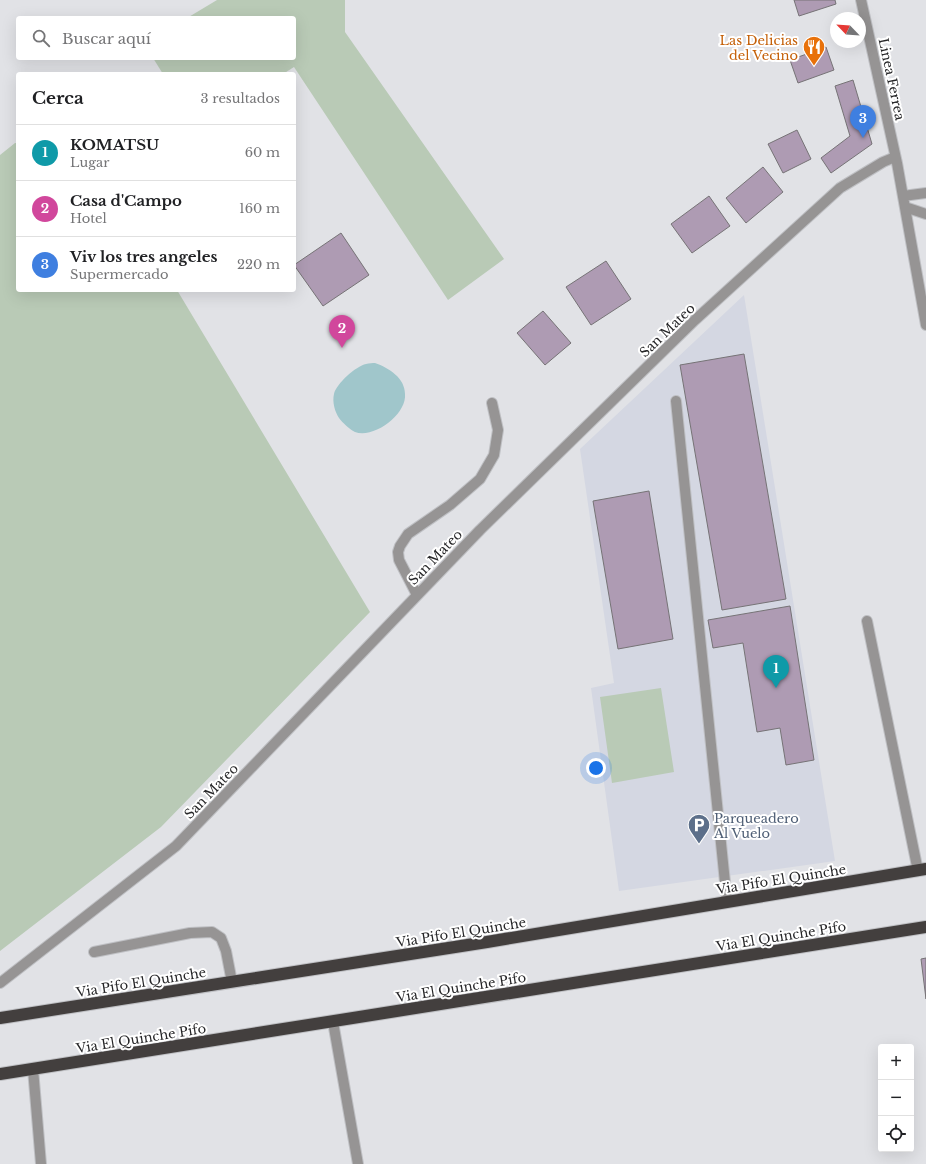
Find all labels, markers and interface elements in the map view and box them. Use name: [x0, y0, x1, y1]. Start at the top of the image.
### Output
north arrow: [830, 12, 866, 48]
search box: [16, 16, 296, 60]
icon: search: [30, 27, 52, 49]
text: Buscar aquí: [62, 29, 151, 48]
place label: Las Delicias del Vecino: [720, 32, 798, 64]
restaurant icon: Las Delicias del Vecino: [801, 34, 827, 67]
street label: Linea Ferrea: [875, 36, 909, 123]
text: Cerca: [32, 88, 84, 109]
text: 3 resultados: [201, 90, 280, 107]
pin: 3: [850, 105, 876, 138]
text: KOMATSU: [70, 135, 159, 154]
text: 1: [42, 144, 48, 161]
text: 60 m: [245, 144, 280, 161]
text: Lugar: [70, 154, 109, 171]
text: Casa d'Campo: [70, 191, 182, 210]
text: 2: [41, 200, 49, 217]
text: 160 m: [239, 200, 280, 217]
text: Hotel: [70, 210, 107, 227]
text: Viv los tres angeles: [70, 247, 218, 266]
text: 3: [41, 256, 49, 273]
text: 220 m: [237, 256, 280, 273]
text: Supermercado: [70, 266, 168, 283]
street label: San Mateo: [636, 300, 699, 361]
pin: 2: [329, 315, 355, 348]
street label: San Mateo: [405, 526, 466, 589]
pin: 1: [763, 655, 789, 688]
your location: [586, 758, 606, 778]
street label: San Mateo: [181, 760, 242, 823]
place label: Parqueadero Al Vuelo: [713, 810, 799, 842]
parking icon: Parqueadero Al Vuelo: [686, 812, 712, 845]
street label: Via Pifo El Quinche: [714, 861, 847, 898]
street label: Via Pifo El Quinche: [394, 914, 527, 951]
street label: Via El Quinche Pifo: [714, 918, 847, 955]
street label: Via Pifo El Quinche: [74, 964, 207, 1001]
street label: Via El Quinche Pifo: [394, 969, 527, 1006]
street label: Via El Quinche Pifo: [74, 1020, 207, 1057]
map controls: [878, 1044, 914, 1152]
button: +: [878, 1044, 914, 1080]
button: −: [878, 1080, 914, 1116]
button: locate: [878, 1116, 914, 1152]

